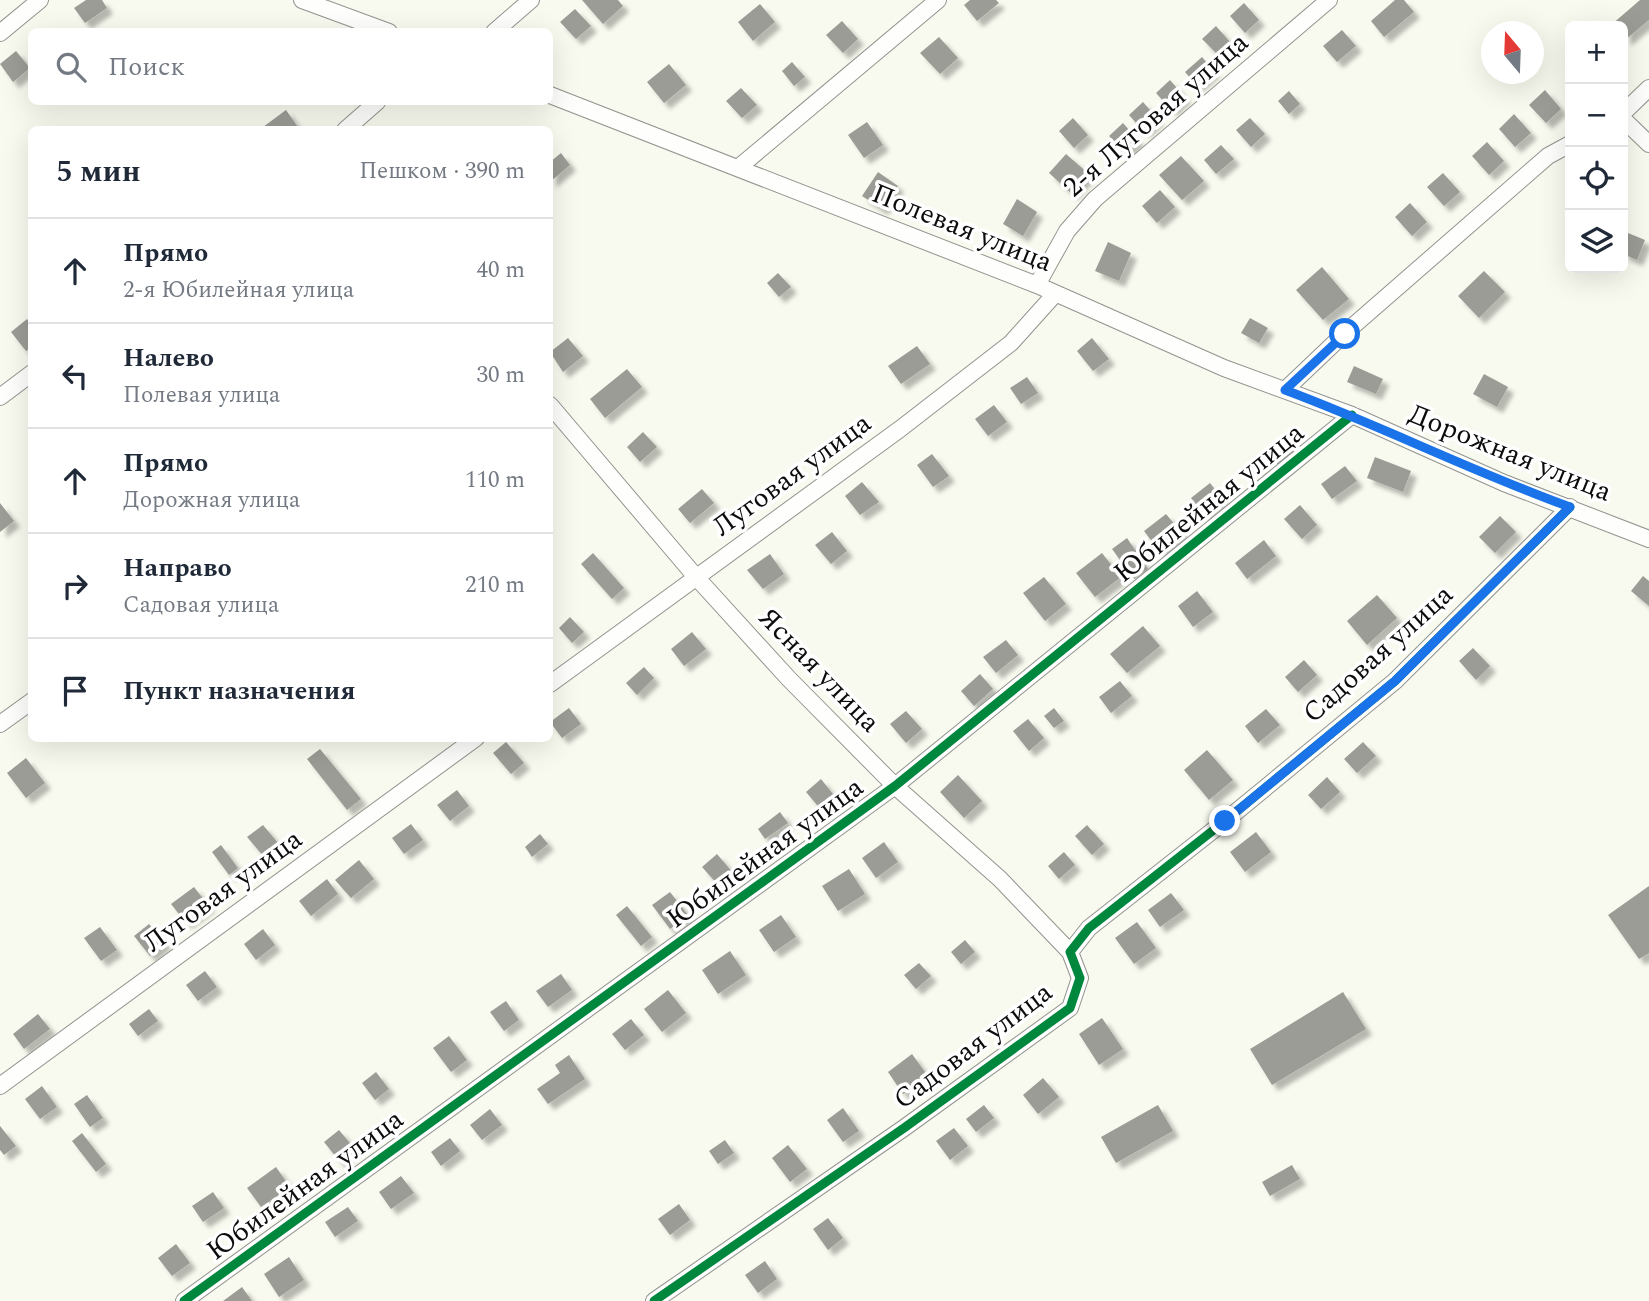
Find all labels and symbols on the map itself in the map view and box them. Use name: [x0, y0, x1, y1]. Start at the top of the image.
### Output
north arrow: [1481, 21, 1544, 84]
street label: 2-я Луговая улица: [1054, 22, 1259, 208]
street label: Полевая улица: [865, 172, 1059, 284]
route start: [1329, 318, 1360, 349]
street label: Дорожная улица: [1402, 393, 1618, 513]
street label: Луговая улица: [704, 402, 881, 547]
street label: Юбилейная улица: [1104, 412, 1314, 594]
street label: Садовая улица: [1293, 574, 1463, 734]
street label: Ясная улица: [748, 597, 890, 743]
street label: Юбилейная улица: [657, 766, 873, 939]
route end: [1209, 805, 1240, 836]
street label: Луговая улица: [135, 818, 312, 963]
street label: Садовая улица: [884, 971, 1062, 1120]
street label: Юбилейная улица: [197, 1098, 413, 1271]

